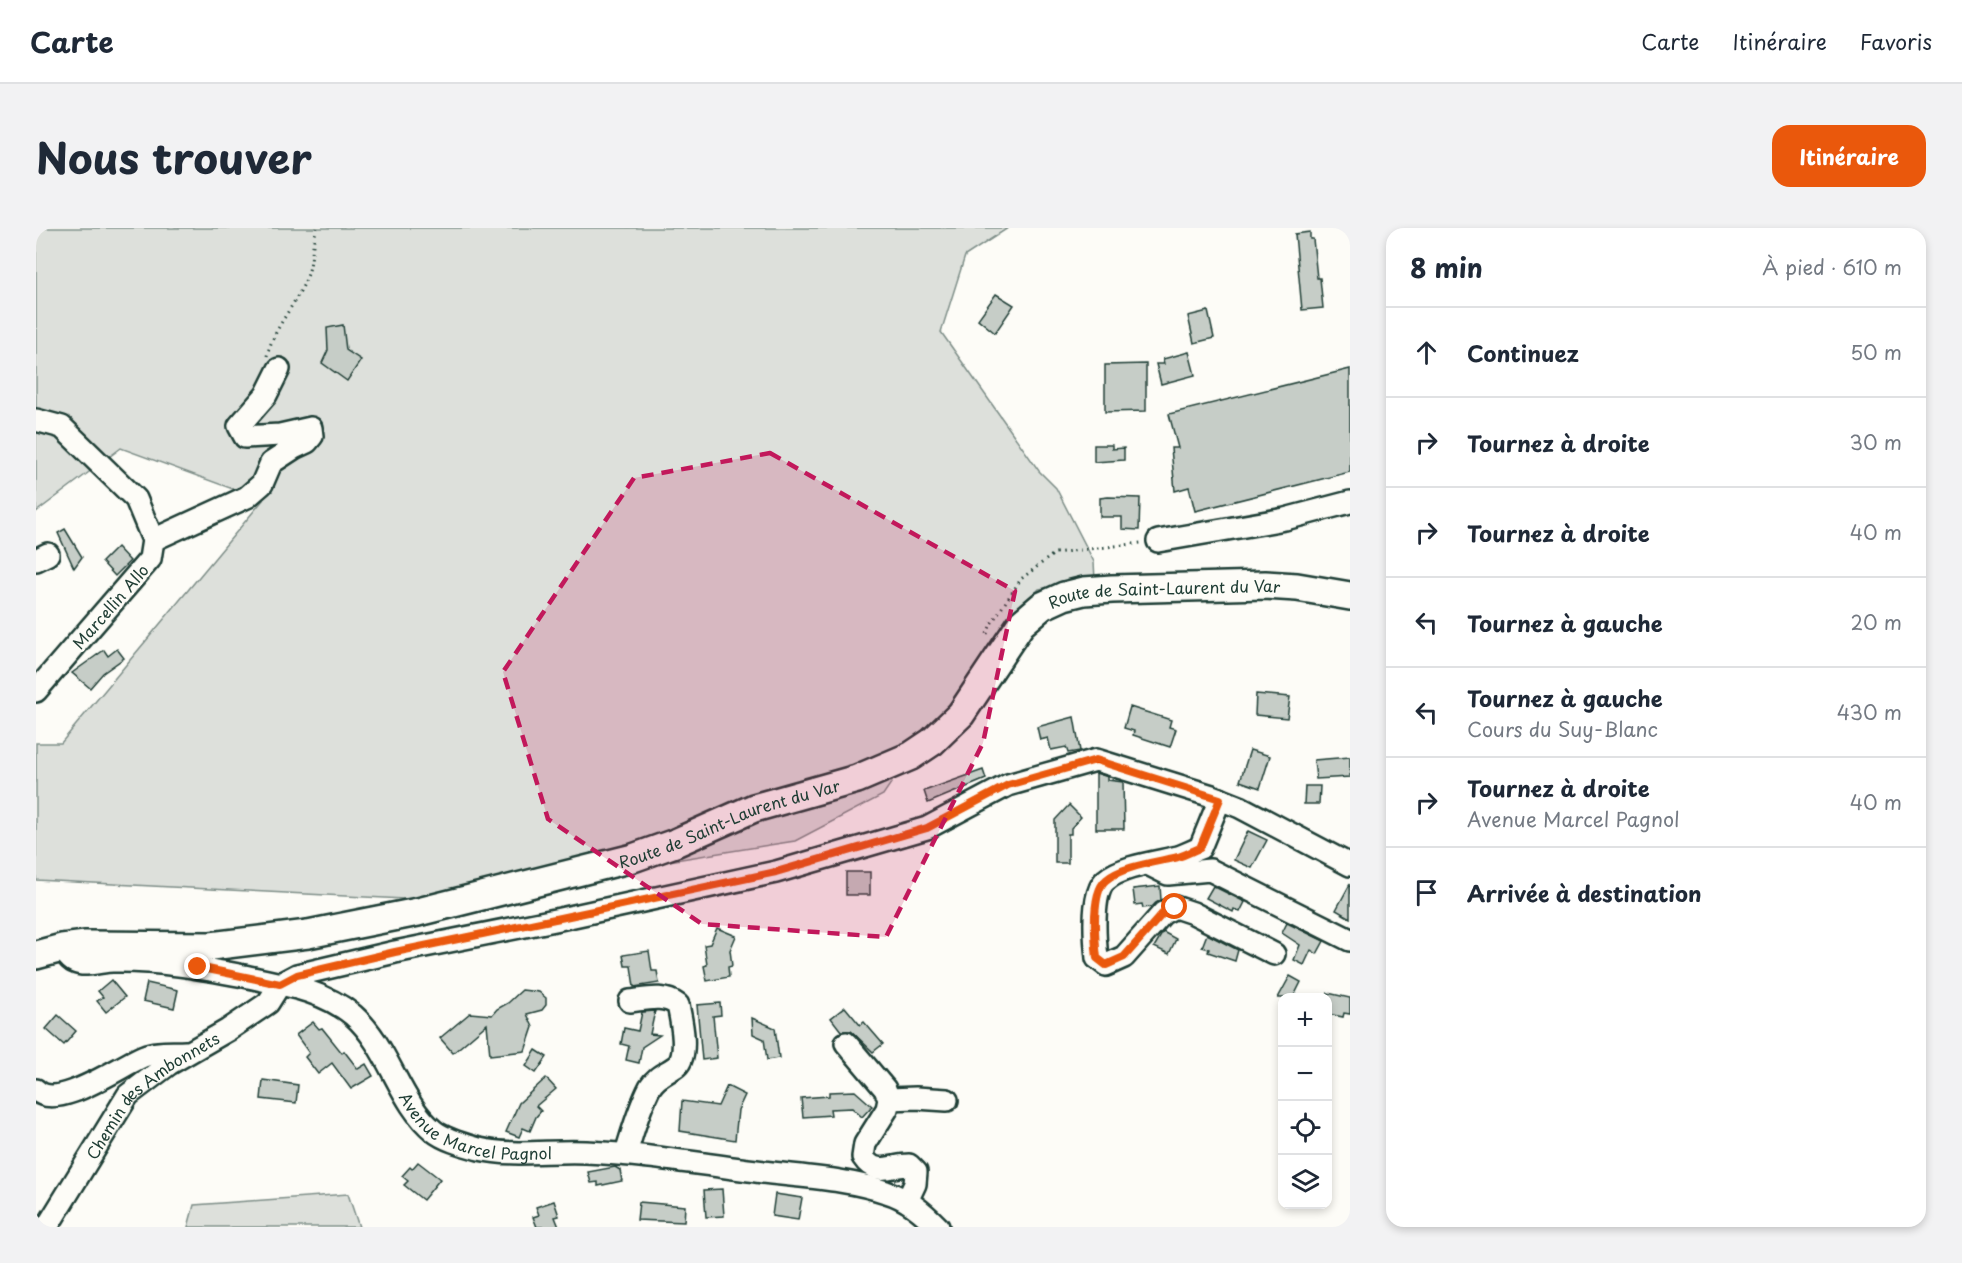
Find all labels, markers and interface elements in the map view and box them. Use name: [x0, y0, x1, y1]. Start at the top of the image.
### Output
text: Carte: [30, 20, 114, 63]
text: Carte: [1641, 25, 1700, 57]
text: Itinéraire: [1733, 25, 1827, 57]
text: Favoris: [1860, 25, 1932, 57]
text: Nous trouver: [36, 125, 312, 188]
button: Itinéraire: [1772, 125, 1926, 187]
text: 8 min: [1410, 248, 1483, 287]
text: À pied · 610 m: [1762, 252, 1902, 282]
icon: ahead: [1410, 336, 1443, 369]
text: Continuez: [1467, 336, 1579, 369]
text: 50 m: [1850, 337, 1902, 367]
icon: right: [1410, 426, 1443, 459]
text: Tournez à droite: [1467, 426, 1650, 459]
text: 30 m: [1849, 427, 1902, 457]
icon: right: [1410, 516, 1443, 549]
text: Tournez à droite: [1467, 516, 1650, 549]
text: 40 m: [1850, 517, 1902, 547]
street label: Marcellin Allo: [66, 558, 154, 654]
street label: Route de Saint-Laurent du Var: [1044, 573, 1282, 614]
icon: left: [1410, 606, 1443, 639]
text: Tournez à gauche: [1467, 606, 1663, 639]
text: 20 m: [1850, 607, 1902, 637]
text: Tournez à gauche: [1467, 681, 1663, 714]
icon: left: [1410, 696, 1443, 729]
text: 430 m: [1837, 697, 1902, 727]
text: Cours du Suy-Blanc: [1467, 714, 1658, 744]
text: Tournez à droite: [1467, 771, 1650, 804]
street label: Route de Saint-Laurent du Var: [616, 772, 843, 873]
icon: right: [1410, 786, 1443, 819]
text: 40 m: [1850, 787, 1902, 817]
text: Avenue Marcel Pagnol: [1467, 804, 1680, 834]
icon: arrive: [1410, 876, 1443, 909]
text: Arrivée à destination: [1467, 876, 1701, 909]
route start: [1161, 893, 1187, 919]
route end: [184, 953, 210, 979]
map controls: [1278, 993, 1332, 1209]
button: +: [1278, 993, 1332, 1047]
street label: Chemin des Ambonnets: [79, 1026, 224, 1164]
button: −: [1278, 1047, 1332, 1101]
street label: Avenue Marcel Pagnol: [394, 1087, 552, 1165]
button: locate: [1278, 1101, 1332, 1155]
button: layers: [1278, 1155, 1332, 1209]

